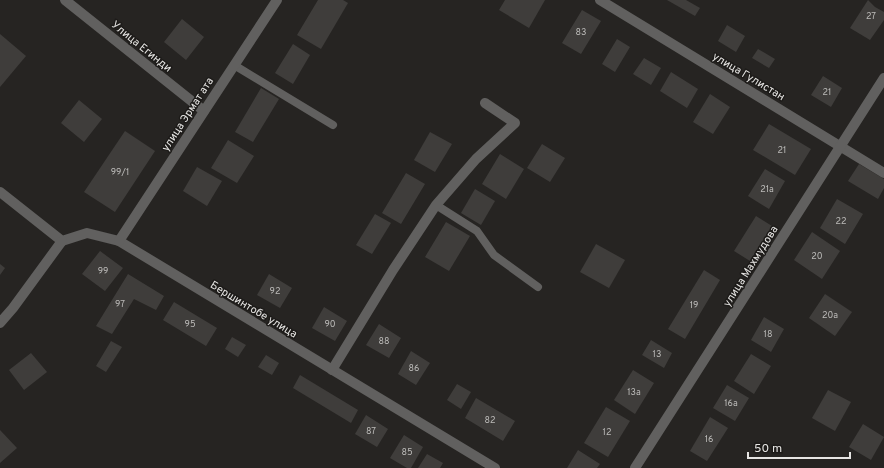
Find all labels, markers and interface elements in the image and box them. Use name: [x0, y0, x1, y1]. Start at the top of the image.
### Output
house number: 27: [866, 11, 876, 22]
street label: Улица Егинди: [108, 18, 175, 76]
house number: 83: [576, 27, 586, 38]
street label: улица Гулистан: [710, 50, 787, 104]
street label: улица Эрмат ата: [159, 75, 217, 154]
house number: 21: [823, 87, 831, 98]
house number: 21: [778, 145, 786, 156]
house number: 99/1: [111, 167, 129, 178]
house number: 21а: [760, 184, 774, 195]
house number: 22: [835, 216, 847, 227]
street label: улица Махмудова: [720, 223, 782, 310]
house number: 20: [811, 251, 823, 262]
house number: 99: [98, 266, 108, 277]
street label: Бершинтобе улица: [207, 278, 300, 342]
house number: 92: [270, 286, 280, 297]
house number: 97: [115, 299, 125, 310]
house number: 19: [690, 300, 698, 311]
house number: 20а: [822, 310, 838, 321]
house number: 95: [185, 319, 195, 330]
house number: 90: [324, 319, 336, 330]
house number: 18: [764, 329, 772, 340]
house number: 88: [379, 336, 390, 347]
house number: 13: [653, 349, 661, 360]
house number: 86: [409, 363, 419, 374]
house number: 13а: [627, 387, 641, 398]
house number: 16а: [724, 398, 738, 409]
house number: 82: [485, 415, 495, 426]
house number: 87: [366, 426, 376, 437]
house number: 12: [603, 427, 611, 438]
house number: 16: [705, 434, 713, 445]
scale bar: [748, 434, 850, 460]
text: 50 m: [754, 441, 782, 457]
house number: 85: [401, 447, 413, 458]

